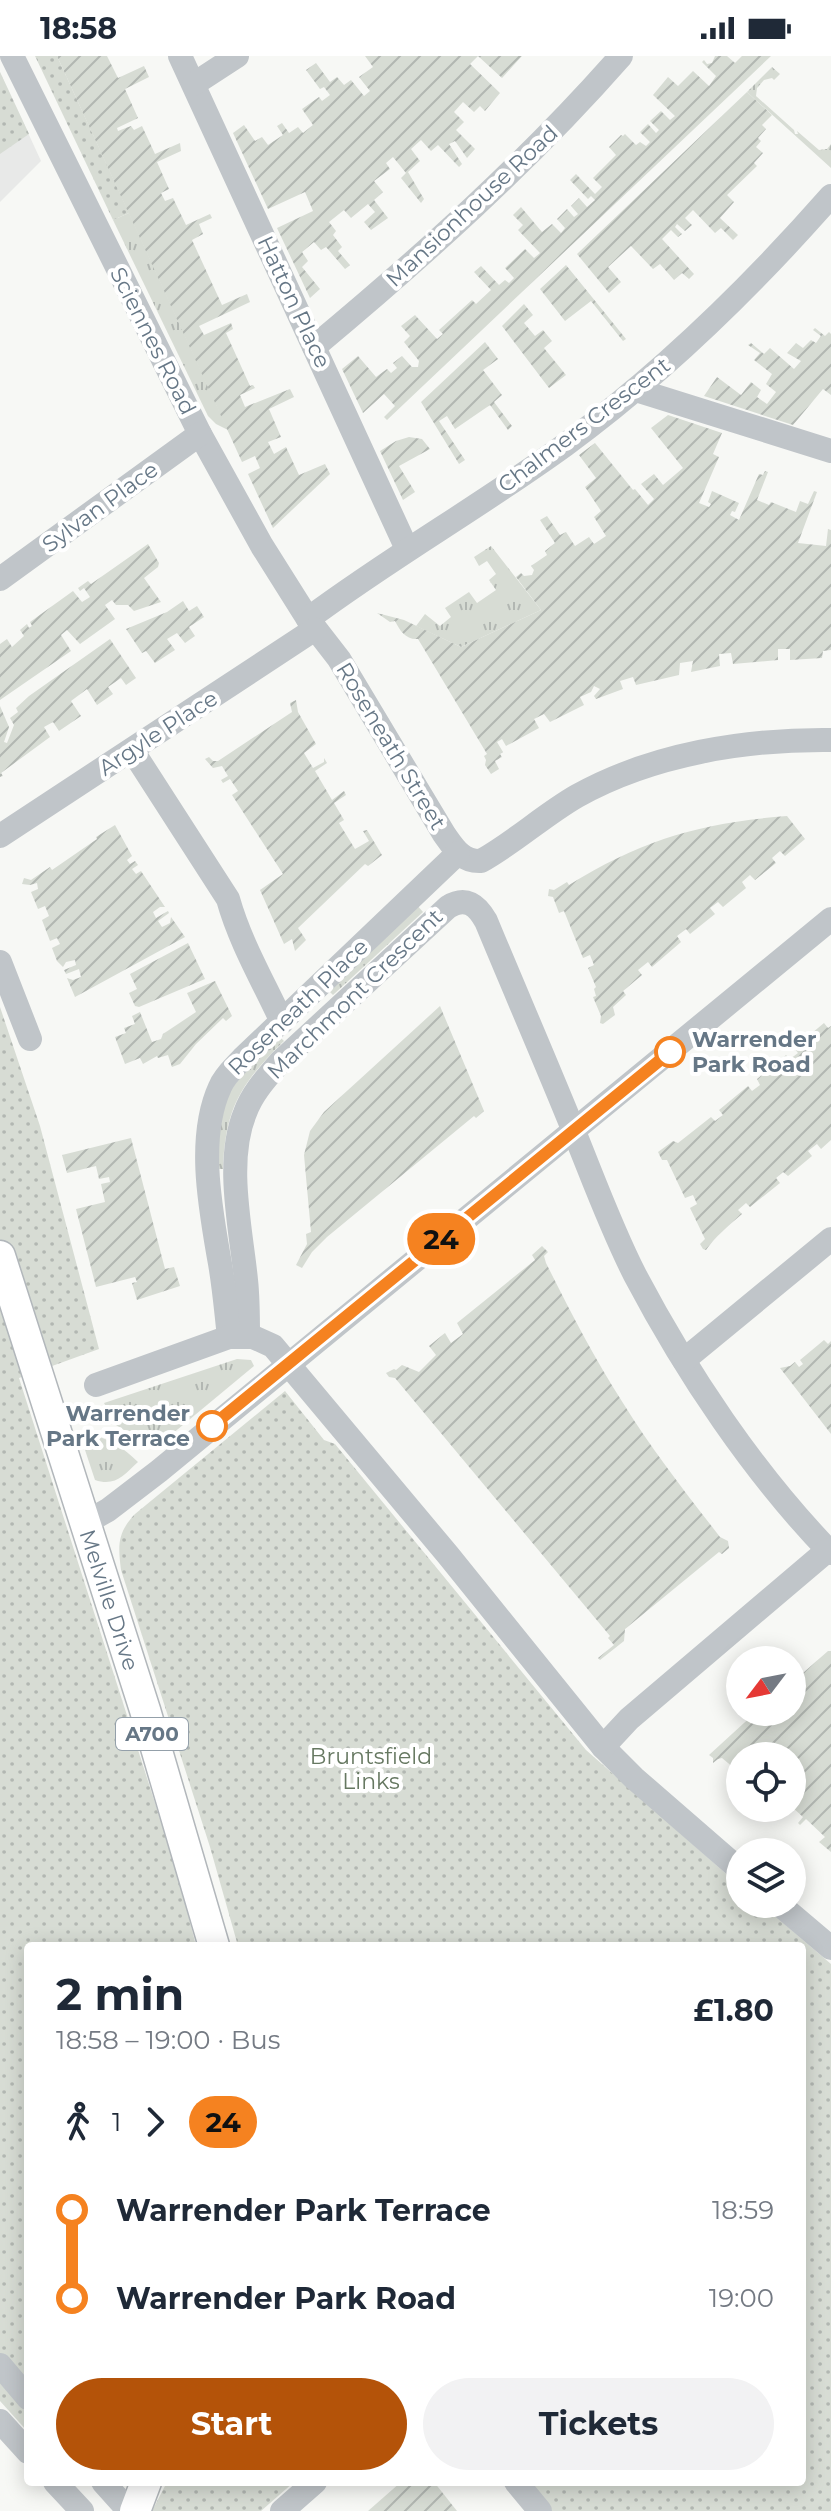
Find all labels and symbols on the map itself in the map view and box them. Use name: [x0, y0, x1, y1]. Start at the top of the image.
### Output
street label: Mansionhouse Road: [381, 119, 563, 293]
street label: Hatton Place: [252, 232, 336, 372]
street label: Sciennes Road: [104, 263, 202, 419]
street label: Chalmers Crescent: [493, 351, 676, 499]
street label: Sylvan Place: [37, 456, 163, 558]
street label: Roseneath Street: [330, 657, 452, 835]
street label: Argyle Place: [93, 685, 223, 781]
street label: Marchmont Crescent: [262, 903, 449, 1085]
street label: Roseneath Place: [222, 933, 374, 1081]
place label: Warrender Park Road: [692, 1026, 816, 1078]
marker: Warrender Park Road: [655, 1037, 685, 1067]
line badge: 24: [405, 1213, 477, 1265]
place label: Warrender Park Terrace: [46, 1400, 190, 1452]
marker: Warrender Park Terrace: [197, 1411, 227, 1441]
street label: Melville Drive: [74, 1526, 144, 1674]
north arrow: [726, 1646, 806, 1726]
road number: A700: [116, 1718, 188, 1750]
park label: Bruntsfield Links: [310, 1743, 432, 1795]

